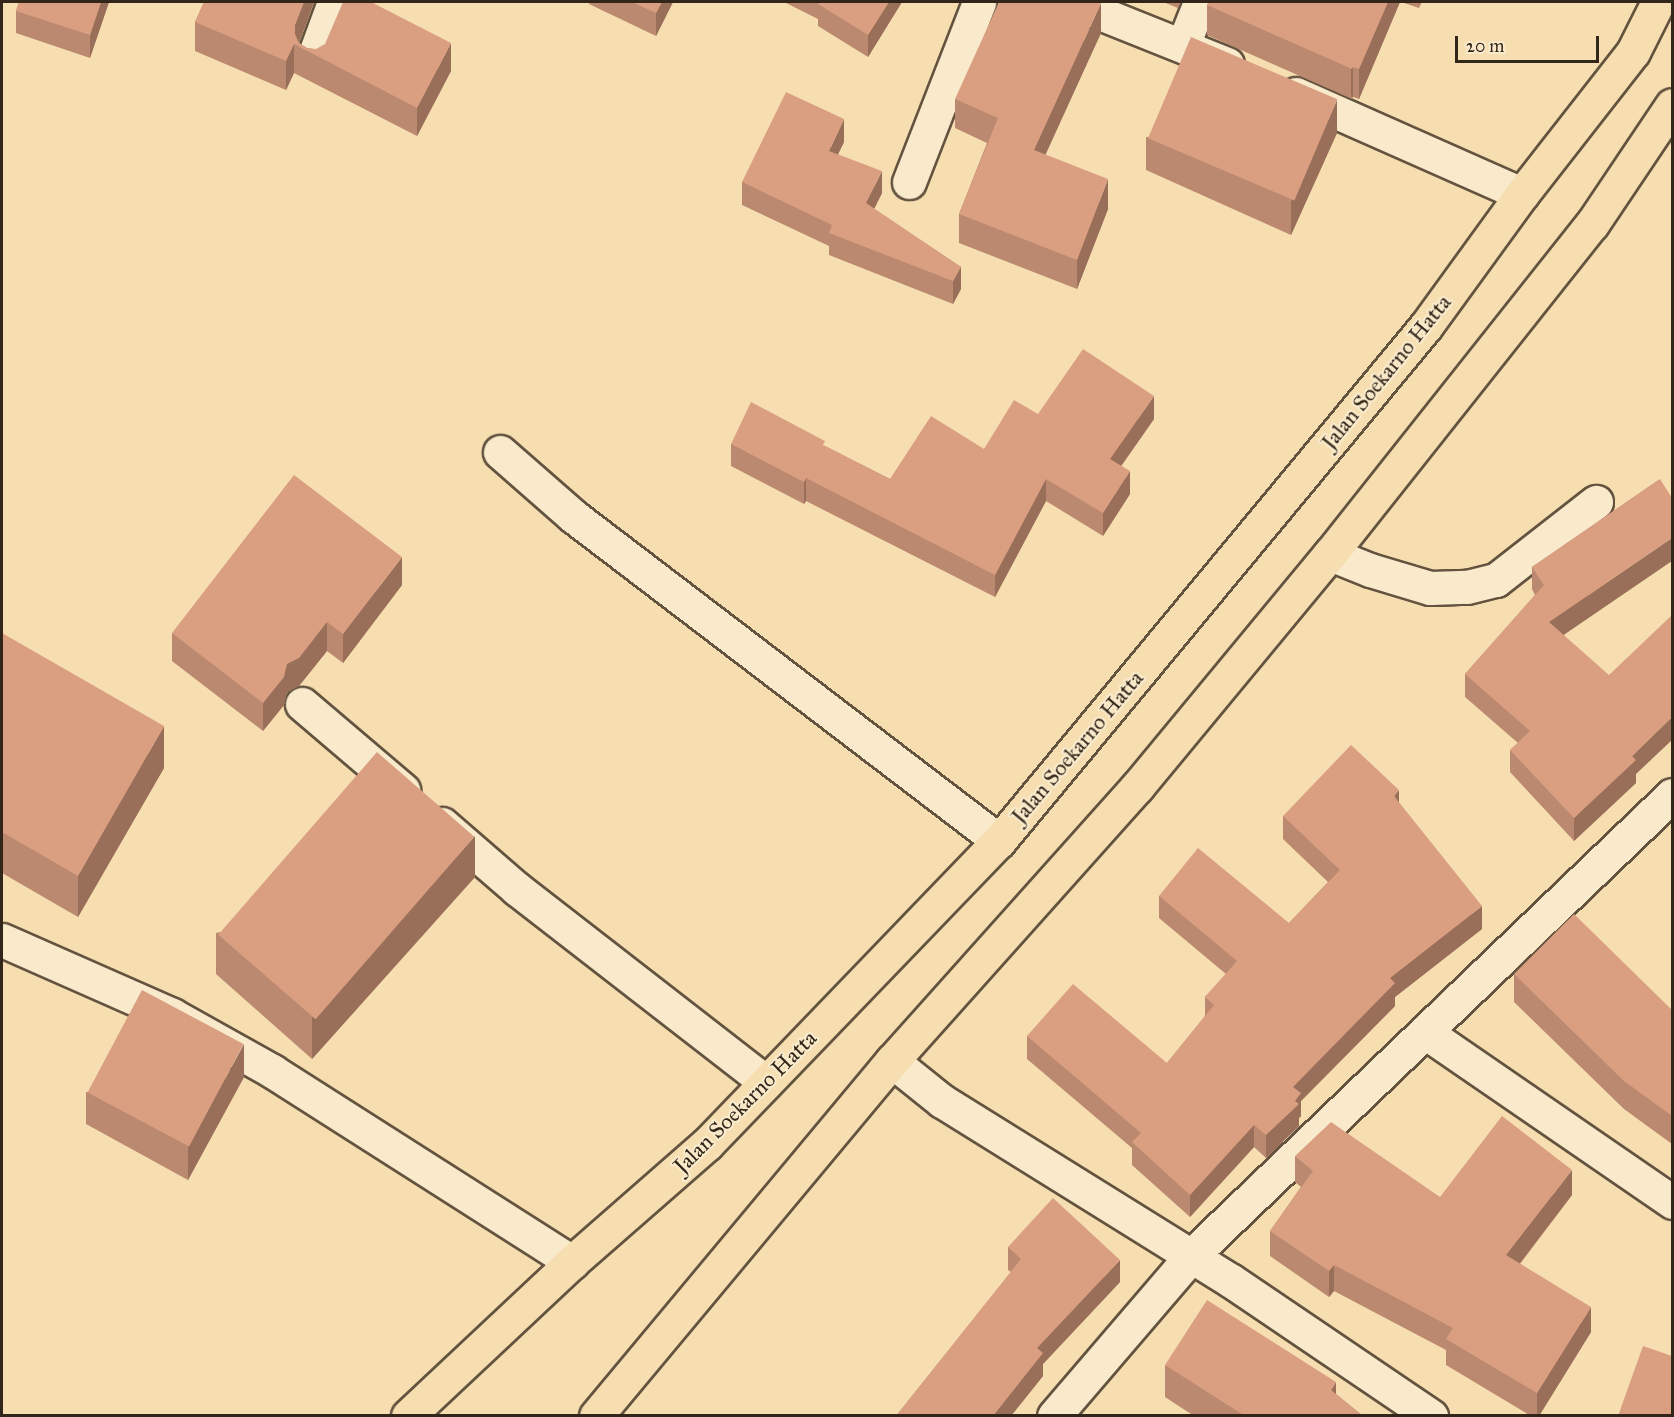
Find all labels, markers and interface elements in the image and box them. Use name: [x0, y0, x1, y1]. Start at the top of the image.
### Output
scale bar: [1458, 24, 1602, 62]
text: 20 m: [1466, 35, 1504, 57]
street label: Jalan Soekarno Hatta: [1316, 289, 1456, 455]
street label: Jalan Soekarno Hatta: [1005, 665, 1149, 829]
street label: Jalan Soekarno Hatta: [668, 1025, 822, 1179]

